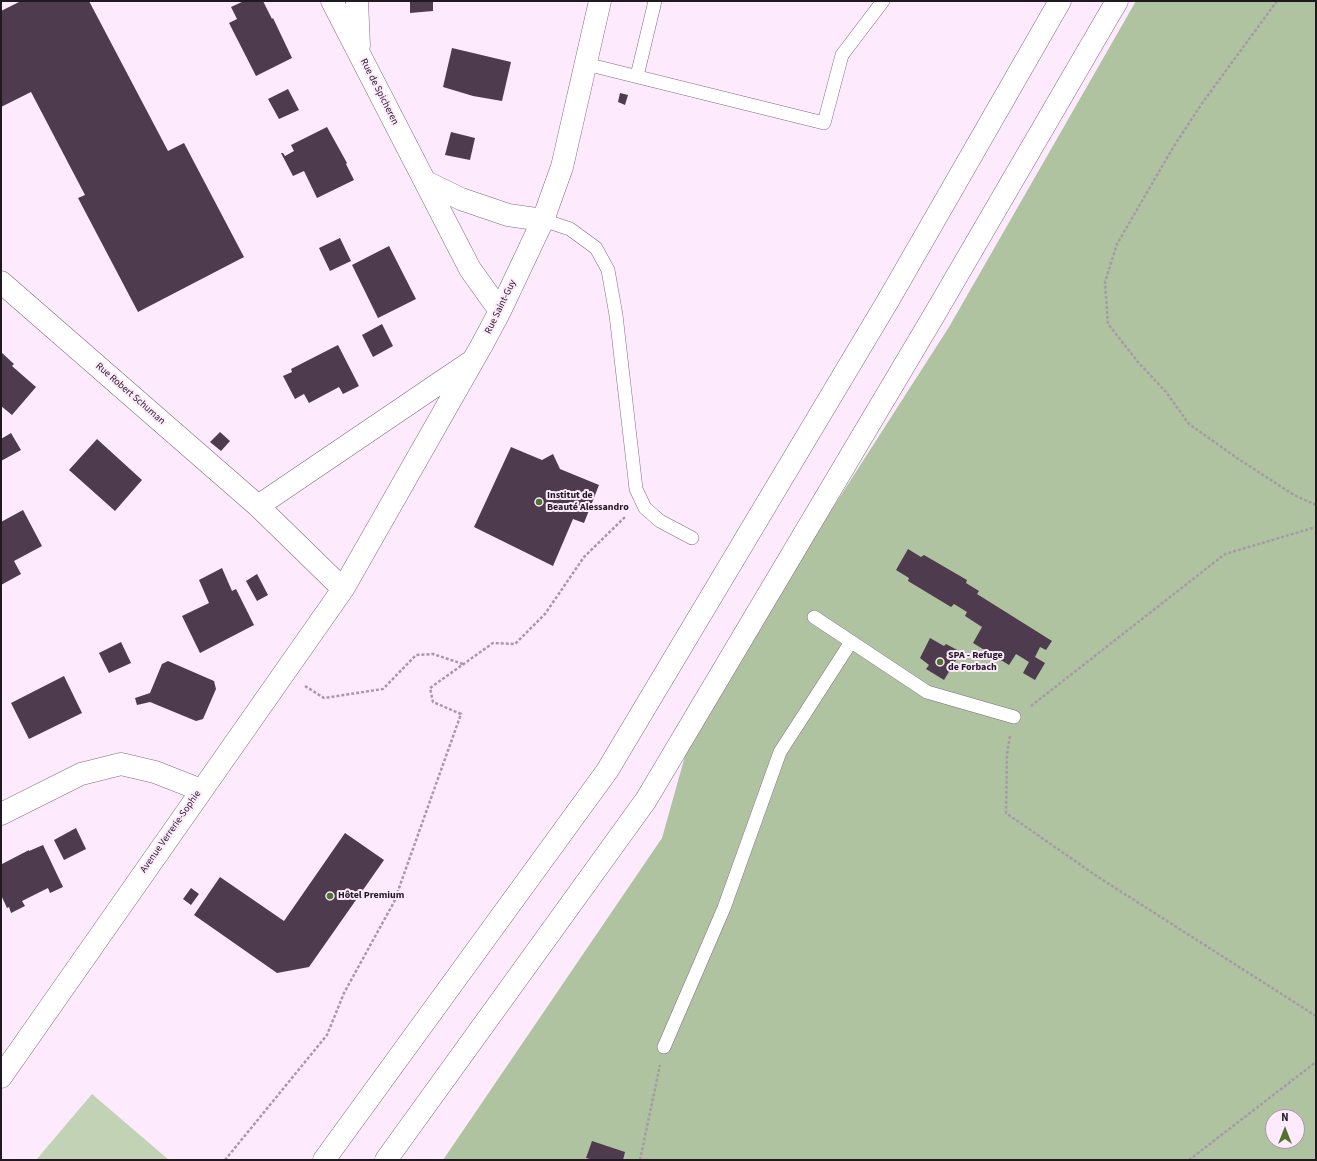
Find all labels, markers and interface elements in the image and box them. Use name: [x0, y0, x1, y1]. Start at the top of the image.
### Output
street label: Rue de Spicheren: [357, 57, 401, 127]
street label: Rue Saint-Guy: [483, 278, 519, 336]
street label: Rue Robert Schuman: [93, 361, 167, 427]
place label: Institut de Beauté Alessandro: [547, 490, 629, 514]
marker: Institut de Beauté Alessandro: [534, 497, 544, 507]
place label: SPA - Refuge de Forbach: [948, 650, 1003, 674]
marker: SPA - Refuge de Forbach: [935, 657, 945, 667]
street label: Avenue Verrerie-Sophie: [138, 789, 204, 875]
place label: Hôtel Premium: [338, 890, 404, 902]
marker: Hôtel Premium: [325, 891, 335, 901]
north arrow: [1265, 1109, 1305, 1149]
text: N: [1281, 1110, 1289, 1125]

